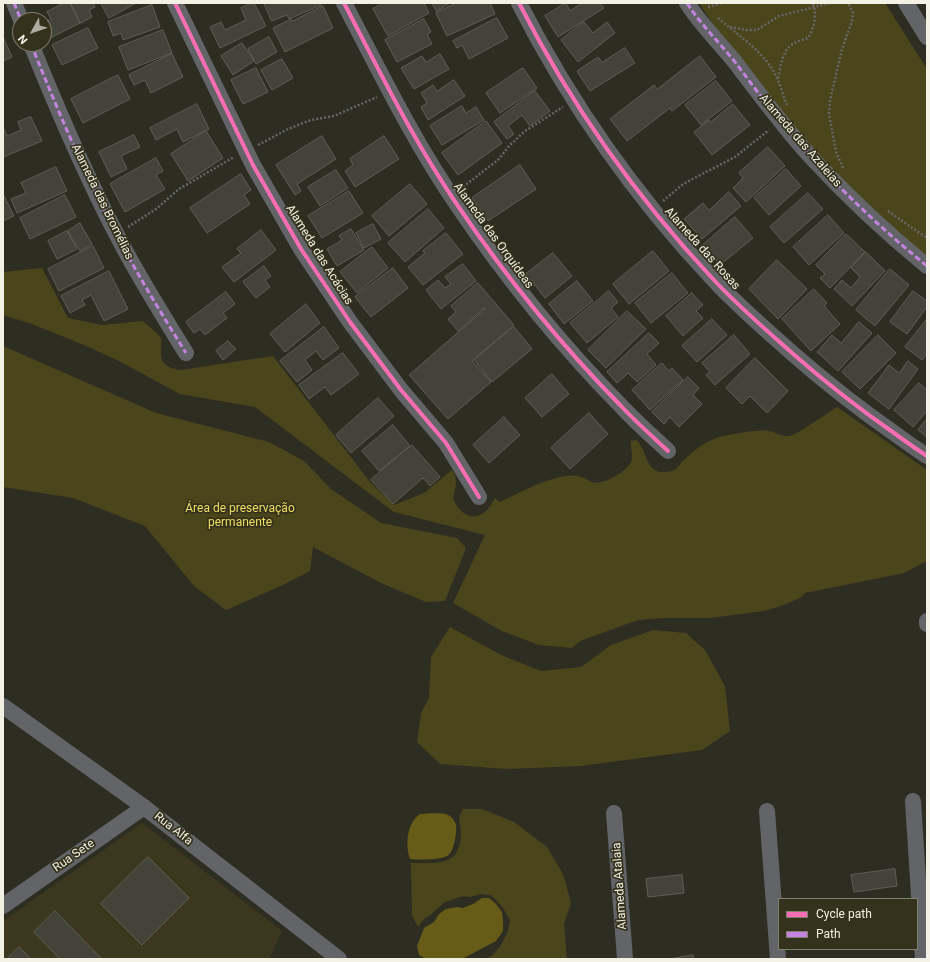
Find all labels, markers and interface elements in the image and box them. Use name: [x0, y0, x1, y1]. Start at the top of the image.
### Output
north arrow: [12, 12, 52, 52]
text: N: [16, 32, 31, 47]
street label: Alameda das Azaleias: [756, 92, 844, 190]
street label: Alameda das Bromélias: [68, 142, 136, 262]
street label: Alameda das Orquídeas: [450, 180, 536, 292]
street label: Alameda das Acácias: [282, 202, 356, 308]
street label: Alameda das Rosas: [661, 205, 743, 293]
park label: Área de preservação permanente: [185, 502, 295, 530]
street label: Rua Alfa: [151, 809, 195, 849]
street label: Rua Sete: [51, 837, 97, 875]
street label: Alameda Atalaia: [610, 842, 630, 930]
legend: [778, 898, 918, 950]
text: Cycle path: [816, 907, 872, 921]
text: Path: [816, 927, 841, 941]

